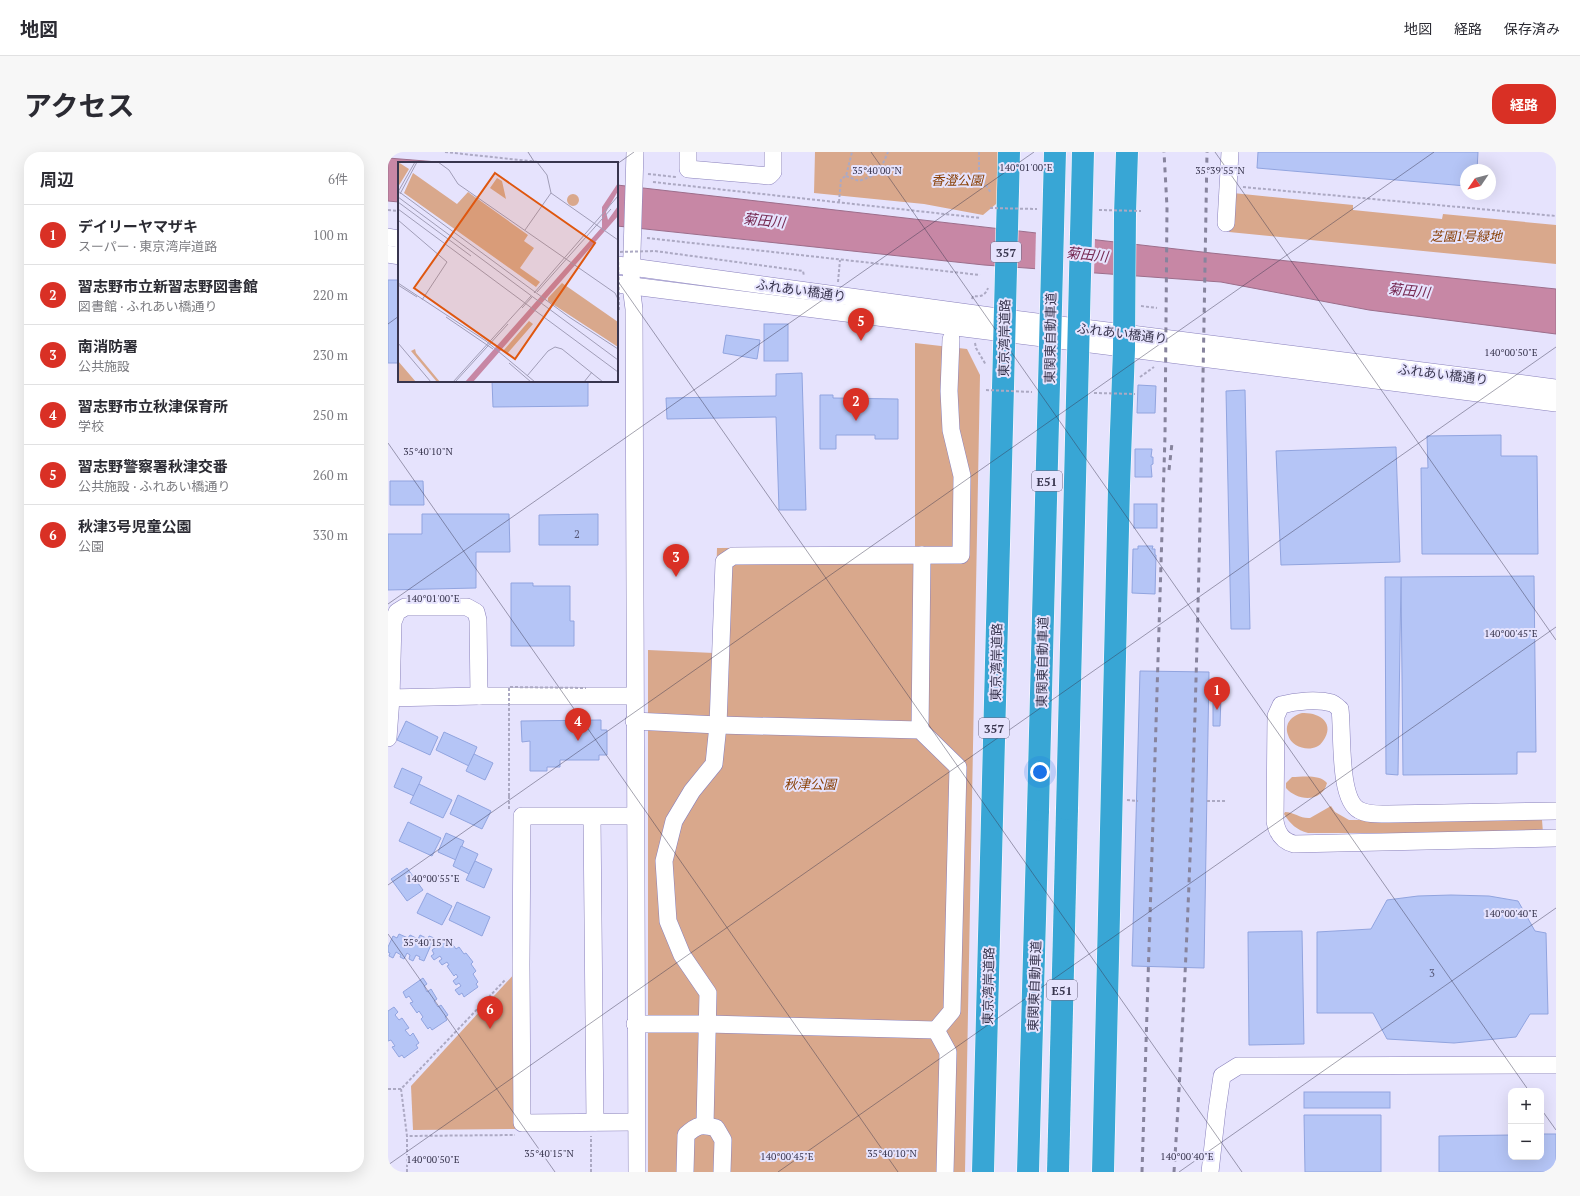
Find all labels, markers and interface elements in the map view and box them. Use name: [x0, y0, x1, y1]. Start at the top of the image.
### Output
text: 地図: [20, 16, 58, 41]
text: 地図: [1404, 19, 1432, 38]
text: 経路: [1454, 19, 1482, 38]
text: 保存済み: [1504, 19, 1560, 38]
button: 経路: [1492, 84, 1556, 124]
text: アクセス: [24, 87, 135, 124]
text: 140°01'00"E: [999, 161, 1053, 174]
inset map: [398, 162, 618, 382]
text: 35°40'00"N: [852, 164, 902, 177]
text: 35°39'55"N: [1195, 164, 1245, 177]
north arrow: [1460, 164, 1496, 200]
text: 周辺: [40, 168, 74, 191]
text: 6件: [328, 170, 348, 188]
park label: 香澄公園: [931, 171, 985, 189]
water label: 菊田川: [742, 208, 788, 232]
text: デイリーヤマザキ: [78, 216, 198, 236]
text: 1: [49, 226, 57, 244]
text: 100 m: [313, 226, 348, 244]
park label: 芝園1号緑地: [1430, 227, 1504, 245]
text: スーパー · 東京湾岸道路: [78, 237, 217, 255]
road number: 357: [991, 242, 1021, 262]
water label: 菊田川: [1065, 242, 1111, 266]
street label: ふれあい橋通り: [755, 275, 847, 305]
text: 習志野市立新習志野図書館: [78, 276, 258, 296]
water label: 菊田川: [1387, 278, 1433, 302]
text: 2: [49, 286, 57, 304]
text: 220 m: [313, 286, 348, 304]
street label: 東関東自動車道: [1040, 292, 1060, 384]
text: 図書館 · ふれあい橋通り: [78, 297, 217, 315]
street label: 東京湾岸道路: [994, 299, 1014, 377]
pin: 5: [848, 308, 874, 341]
street label: ふれあい橋通り: [1076, 319, 1168, 347]
text: 南消防署: [78, 336, 138, 356]
text: 3: [49, 346, 57, 364]
text: 230 m: [313, 346, 348, 364]
text: 140°00'50"E: [1484, 346, 1538, 359]
text: 公共施設: [78, 357, 130, 375]
street label: ふれあい橋通り: [1397, 360, 1489, 388]
pin: 2: [843, 388, 869, 421]
text: 習志野市立秋津保育所: [78, 396, 228, 416]
text: 4: [49, 406, 57, 424]
text: 250 m: [313, 406, 348, 424]
text: 学校: [78, 417, 104, 435]
text: 35°40'10"N: [403, 445, 453, 458]
text: 習志野警察署秋津交番: [78, 456, 228, 476]
text: 5: [49, 466, 57, 484]
text: 260 m: [313, 466, 348, 484]
road number: E51: [1032, 471, 1062, 491]
text: 公共施設 · ふれあい橋通り: [78, 477, 230, 495]
text: 秋津3号児童公園: [78, 516, 191, 536]
text: 6: [49, 526, 57, 544]
text: 330 m: [313, 526, 348, 544]
house number: 2: [574, 527, 580, 541]
text: 公園: [78, 537, 104, 555]
pin: 3: [663, 544, 689, 577]
text: 140°01'00"E: [406, 592, 460, 605]
street label: 東関東自動車道: [1032, 616, 1052, 708]
street label: 東京湾岸道路: [986, 623, 1006, 701]
text: 140°00'45"E: [1484, 627, 1538, 640]
pin: 1: [1204, 677, 1230, 710]
pin: 4: [565, 708, 591, 741]
road number: 357: [979, 718, 1009, 738]
your location: [1030, 762, 1050, 782]
park label: 秋津公園: [784, 775, 838, 793]
text: 140°00'55"E: [406, 872, 460, 885]
text: 140°00'40"E: [1484, 907, 1538, 920]
text: 35°40'15"N: [403, 936, 453, 949]
street label: 東関東自動車道: [1023, 940, 1045, 1032]
street label: 東京湾岸道路: [978, 947, 998, 1025]
house number: 3: [1429, 966, 1435, 980]
road number: E51: [1047, 980, 1077, 1000]
pin: 6: [477, 996, 503, 1029]
map controls: [1508, 1088, 1544, 1160]
button: +: [1508, 1088, 1544, 1124]
button: −: [1508, 1124, 1544, 1160]
text: 35°40'15"N: [524, 1147, 574, 1160]
text: 35°40'10"N: [867, 1147, 917, 1160]
text: 140°00'45"E: [760, 1150, 814, 1163]
text: 140°00'40"E: [1160, 1150, 1214, 1163]
text: 140°00'50"E: [406, 1153, 460, 1166]

